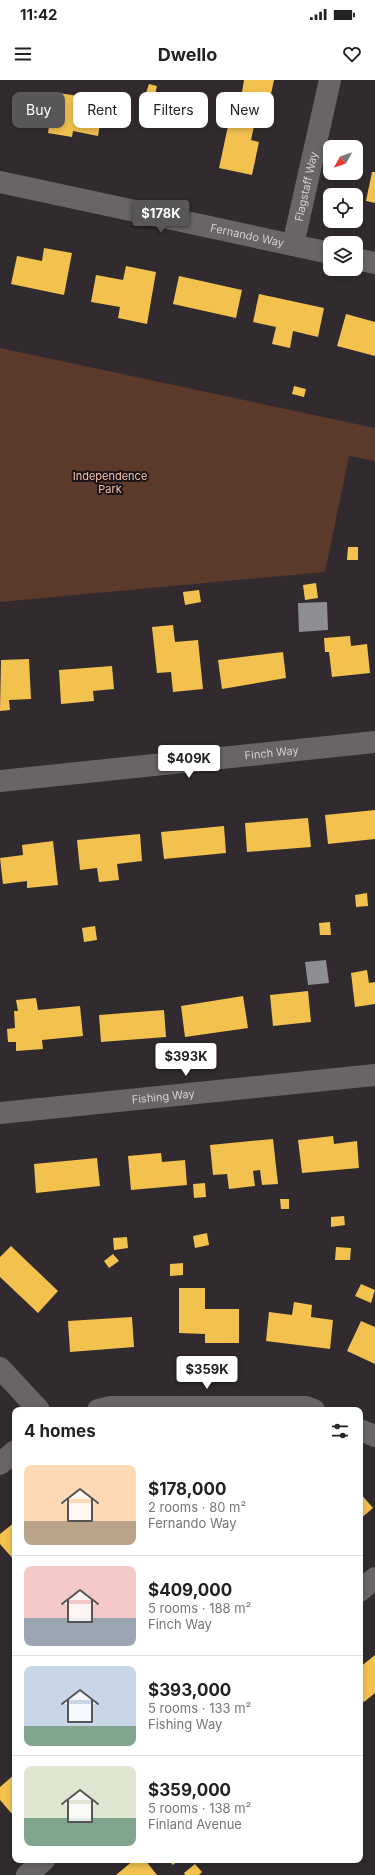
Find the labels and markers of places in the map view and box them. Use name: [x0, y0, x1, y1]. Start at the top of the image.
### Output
pin: $178K: [133, 200, 189, 234]
pin: $409K: [161, 745, 217, 779]
pin: $393K: [158, 1043, 214, 1077]
pin: $359K: [179, 1356, 235, 1390]

